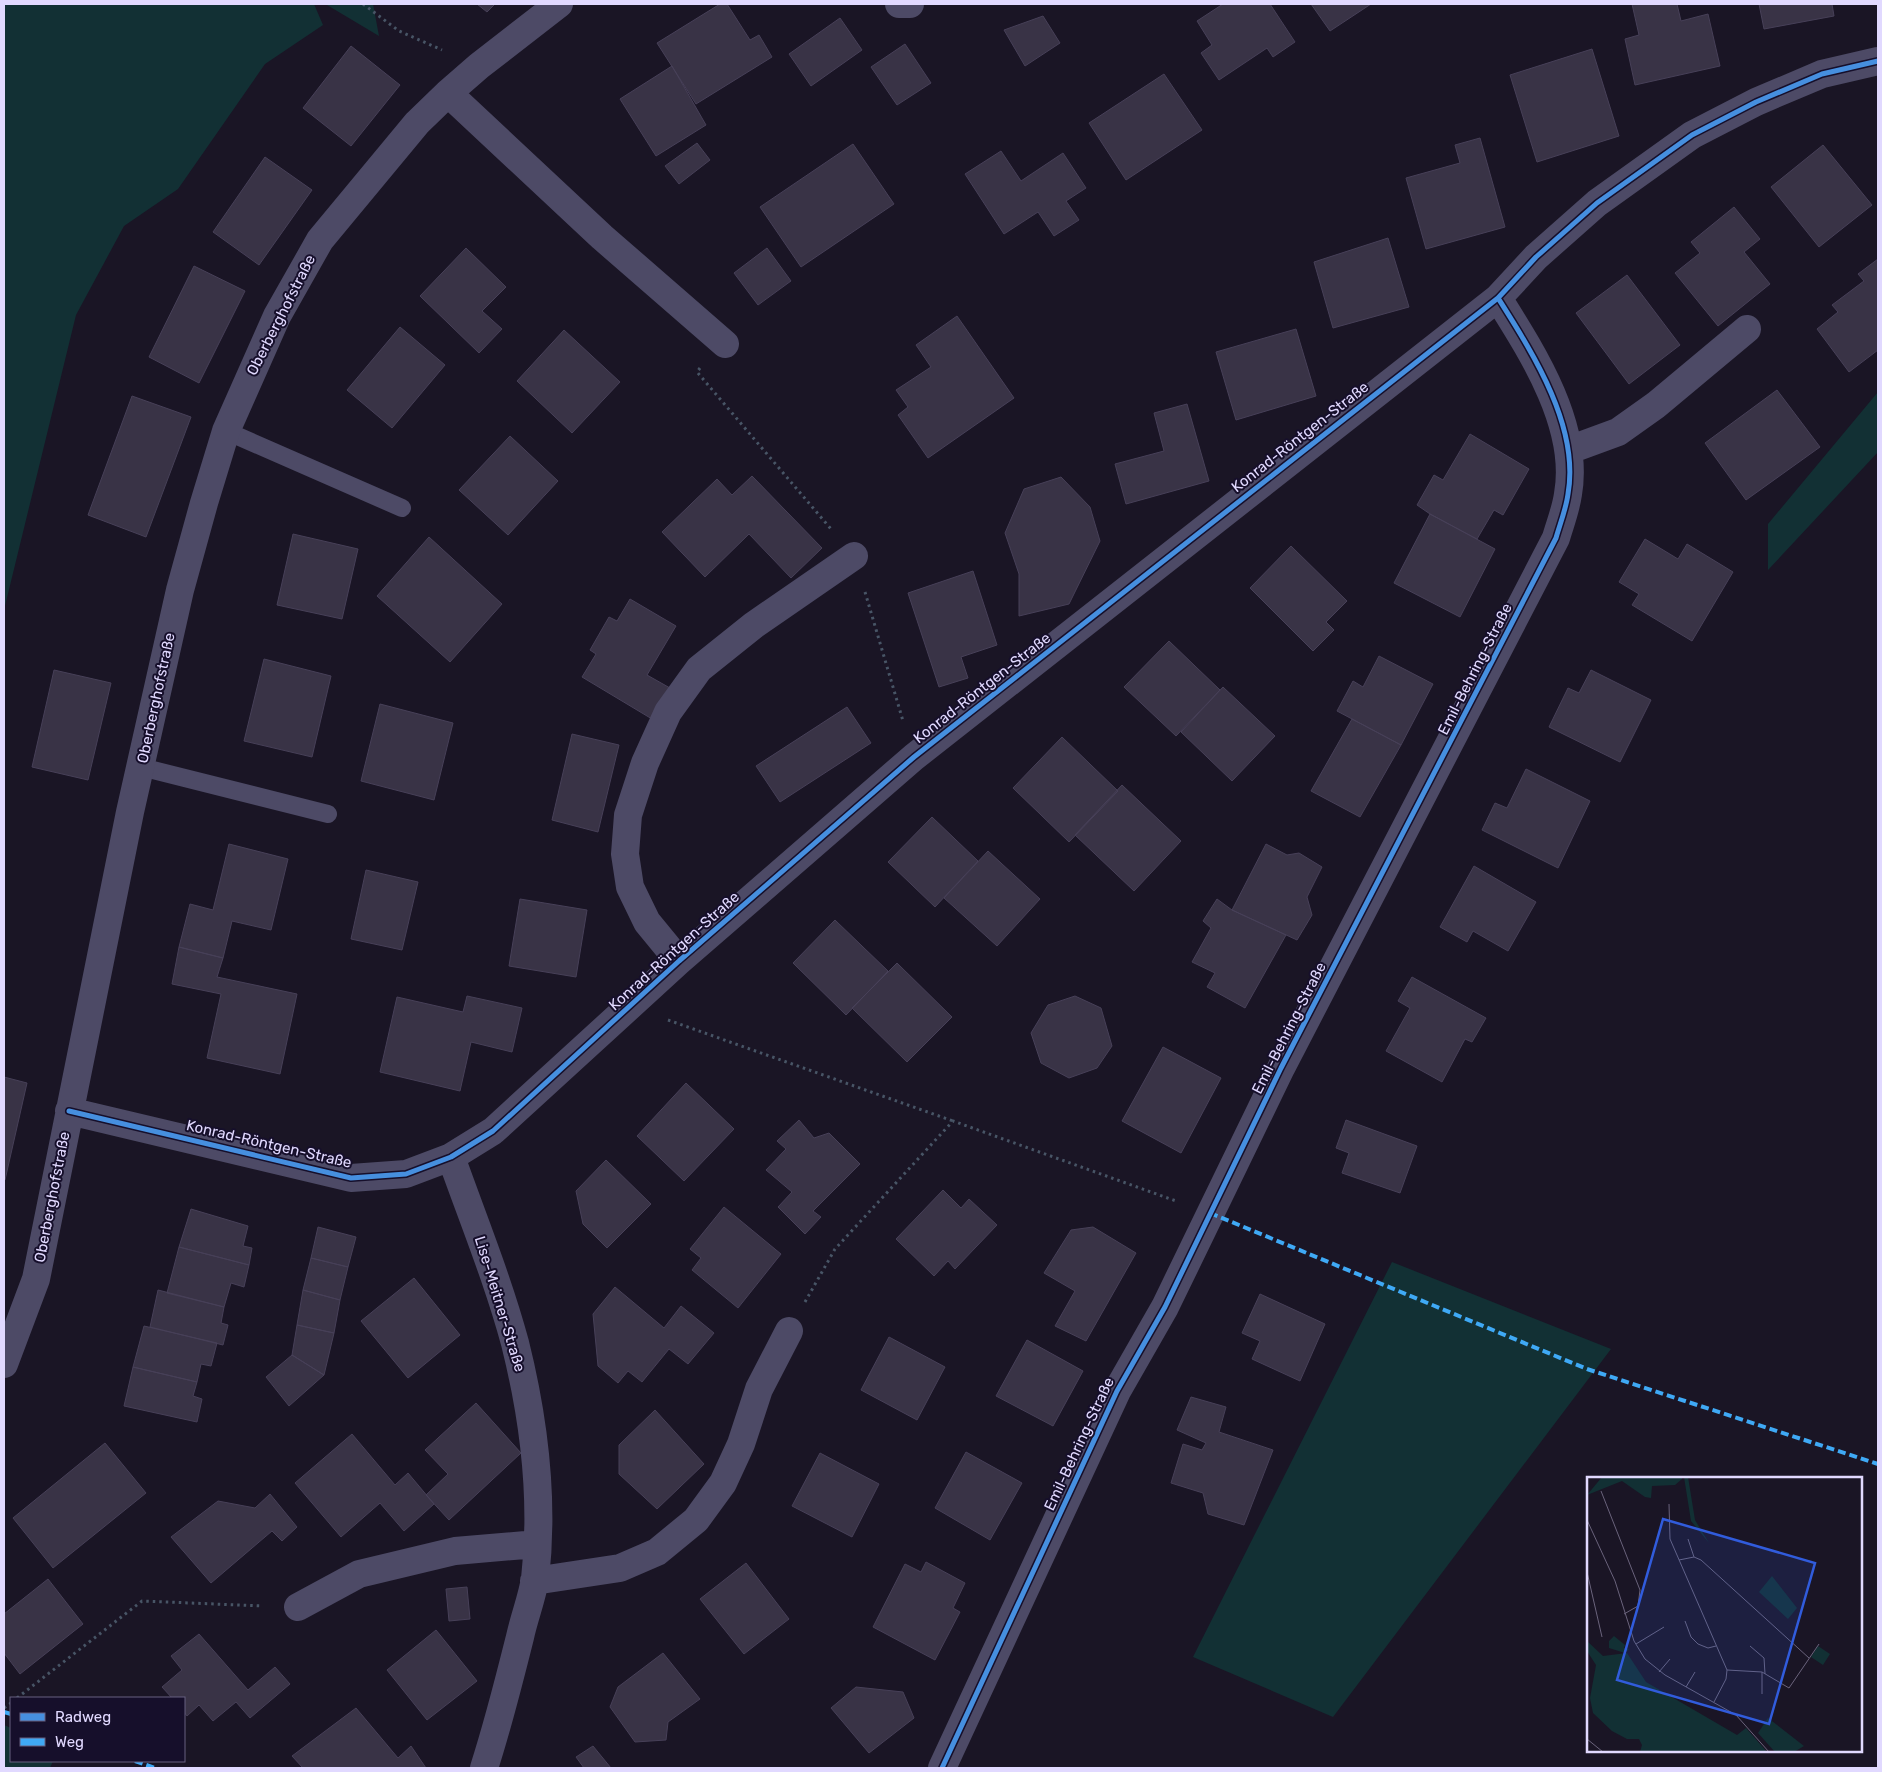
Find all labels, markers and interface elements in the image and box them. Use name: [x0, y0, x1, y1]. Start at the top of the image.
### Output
street label: Oberberghofstraße: [243, 252, 319, 378]
street label: Konrad-Röntgen-Straße: [1228, 378, 1372, 496]
street label: Emil-Behring-Straße: [1434, 600, 1516, 738]
street label: Konrad-Röntgen-Straße: [910, 629, 1054, 747]
street label: Oberberghofstraße: [133, 631, 179, 765]
street label: Konrad-Röntgen-Straße: [605, 888, 743, 1014]
street label: Emil-Behring-Straße: [1248, 959, 1330, 1097]
street label: Konrad-Röntgen-Straße: [185, 1116, 353, 1172]
street label: Oberberghofstraße: [30, 1130, 74, 1264]
street label: Lise-Meitner-Straße: [471, 1234, 529, 1374]
street label: Emil-Behring-Straße: [1040, 1374, 1118, 1514]
inset map: [1587, 1477, 1862, 1752]
legend: [10, 1697, 185, 1762]
text: Radweg: [55, 1708, 111, 1726]
text: Weg: [55, 1733, 84, 1751]

